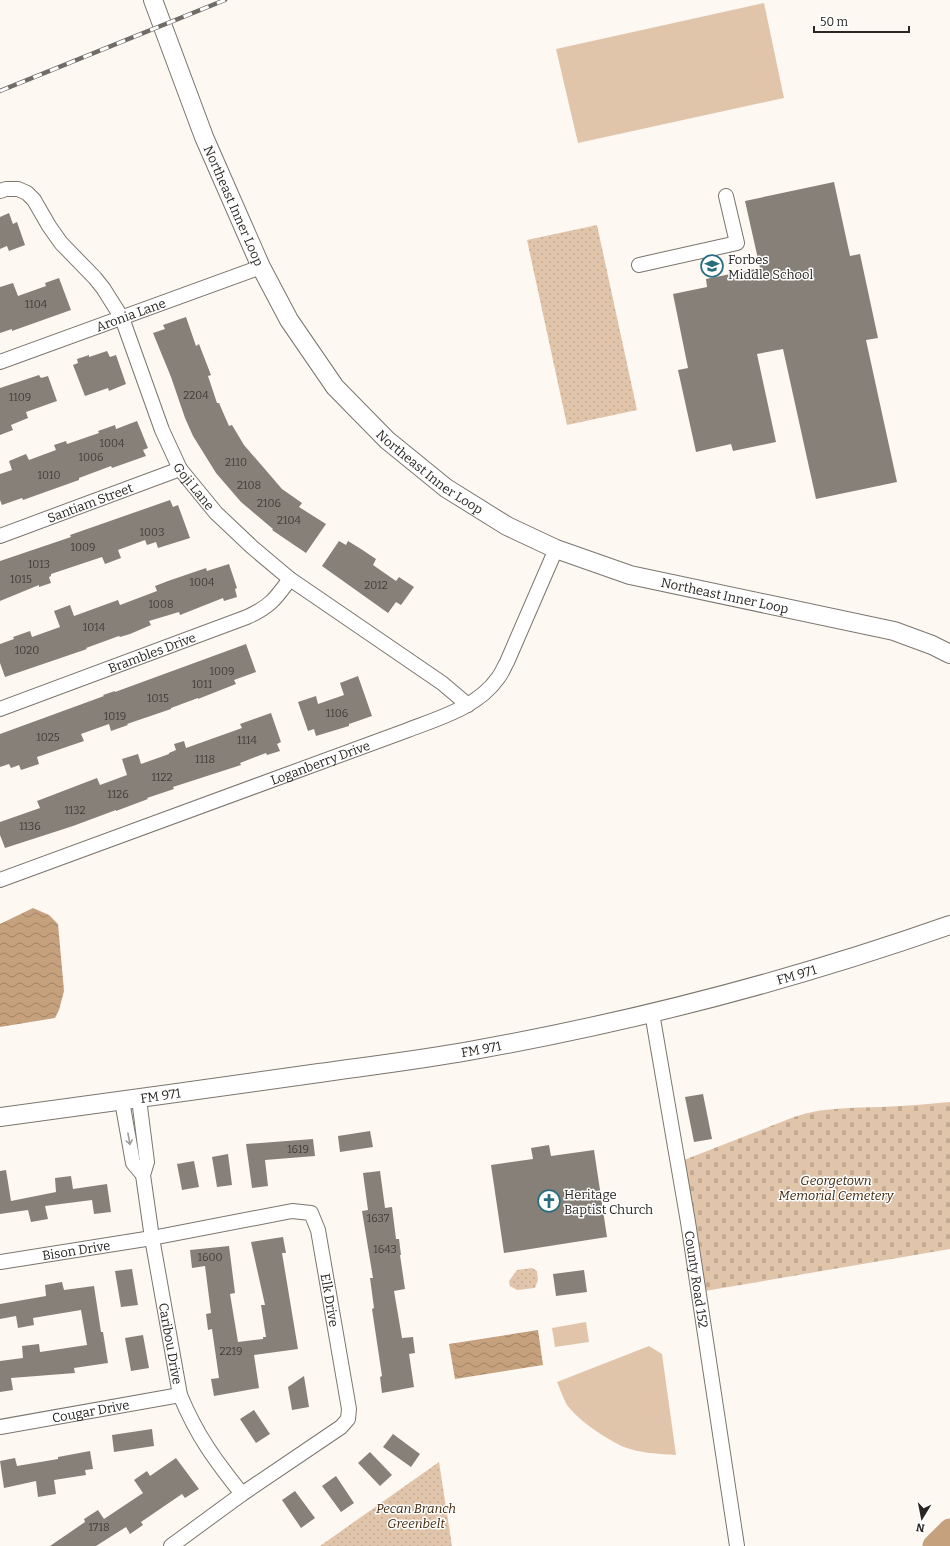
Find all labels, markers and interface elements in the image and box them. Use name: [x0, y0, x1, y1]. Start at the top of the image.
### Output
scale bar: [814, 8, 909, 34]
text: 50 m: [820, 15, 849, 29]
street label: Northeast Inner Loop: [201, 143, 267, 269]
place label: Forbes Middle School: [728, 252, 813, 282]
school or university icon: Forbes Middle School: [699, 253, 725, 279]
street label: Aronia Lane: [94, 295, 168, 334]
house number: 1104: [25, 298, 48, 311]
house number: 2204: [183, 389, 209, 402]
house number: 1109: [9, 391, 31, 404]
street label: Northeast Inner Loop: [373, 427, 486, 517]
house number: 1004: [100, 437, 125, 450]
house number: 1006: [78, 451, 104, 464]
house number: 2110: [225, 456, 247, 469]
street label: Goji Lane: [170, 460, 217, 513]
house number: 1010: [38, 469, 61, 482]
house number: 2108: [237, 479, 261, 492]
street label: Santiam Street: [45, 480, 135, 526]
house number: 2106: [257, 497, 281, 510]
house number: 2104: [277, 514, 302, 527]
house number: 1003: [140, 526, 164, 539]
house number: 1009: [70, 541, 96, 554]
house number: 1013: [28, 558, 50, 571]
house number: 1015: [10, 573, 32, 586]
street label: Northeast Inner Loop: [660, 575, 790, 616]
house number: 1004: [190, 576, 215, 589]
house number: 2012: [364, 579, 388, 592]
house number: 1008: [148, 598, 174, 611]
house number: 1014: [83, 621, 106, 634]
street label: Brambles Drive: [106, 630, 198, 676]
house number: 1020: [15, 644, 39, 657]
house number: 1009: [209, 665, 235, 678]
house number: 1011: [192, 678, 213, 691]
house number: 1015: [147, 692, 169, 705]
house number: 1106: [326, 707, 348, 720]
house number: 1019: [104, 710, 126, 723]
house number: 1025: [36, 731, 60, 744]
house number: 1114: [237, 734, 257, 747]
street label: Loganberry Drive: [268, 738, 372, 788]
house number: 1118: [195, 753, 215, 766]
house number: 1122: [152, 771, 172, 784]
house number: 1126: [107, 788, 129, 801]
house number: 1132: [64, 804, 86, 817]
house number: 1136: [19, 820, 41, 833]
street label: FM 971: [775, 962, 819, 988]
street label: FM 971: [460, 1038, 503, 1060]
street label: FM 971: [139, 1085, 182, 1106]
one-way arrow: [125, 1132, 133, 1145]
house number: 1619: [287, 1143, 309, 1156]
park label: Georgetown Memorial Cemetery: [779, 1173, 895, 1203]
place label: Heritage Baptist Church: [564, 1187, 653, 1217]
church icon: Heritage Baptist Church: [536, 1188, 562, 1214]
house number: 1637: [367, 1212, 390, 1225]
street label: County Road 152: [681, 1230, 711, 1329]
street label: Bison Drive: [41, 1238, 111, 1263]
house number: 1643: [373, 1243, 397, 1256]
house number: 1600: [197, 1251, 223, 1264]
street label: Elk Drive: [318, 1272, 342, 1328]
street label: Caribou Drive: [156, 1302, 185, 1386]
house number: 2219: [220, 1345, 242, 1358]
street label: Cougar Drive: [51, 1397, 131, 1426]
north arrow: [902, 1498, 942, 1538]
park label: Pecan Branch Greenbelt: [376, 1501, 456, 1531]
text: N: [915, 1520, 926, 1534]
house number: 1718: [88, 1521, 110, 1534]

